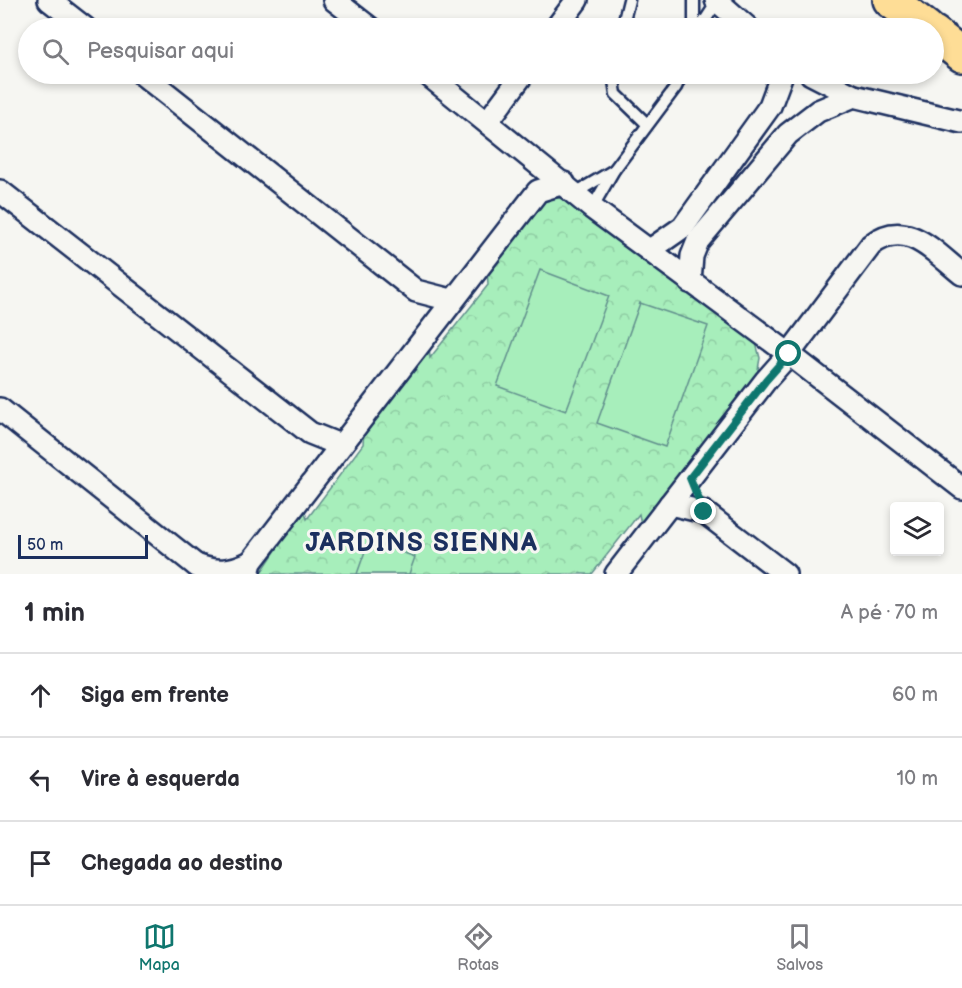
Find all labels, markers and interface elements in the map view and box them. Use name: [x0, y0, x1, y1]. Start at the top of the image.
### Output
search box: [18, 18, 944, 84]
icon: search: [39, 35, 72, 68]
text: Pesquisar aqui: [87, 38, 234, 65]
route start: [775, 340, 801, 366]
route end: [690, 498, 716, 524]
map controls: [890, 502, 944, 556]
button: layers: [890, 502, 944, 556]
district label: JARDINS SIENNA: [306, 528, 538, 559]
scale bar: [18, 532, 148, 560]
text: 50 m: [27, 536, 63, 555]
text: 1 min: [24, 598, 85, 629]
text: A pé · 70 m: [841, 601, 938, 625]
icon: ahead: [24, 679, 57, 712]
text: Siga em frente: [81, 682, 229, 709]
text: 60 m: [892, 683, 938, 707]
icon: left: [24, 763, 57, 796]
text: Vire à esquerda: [81, 766, 240, 793]
text: 10 m: [897, 767, 938, 791]
icon: arrive: [24, 847, 57, 880]
text: Chegada ao destino: [81, 850, 283, 877]
tab: Mapa: [139, 920, 180, 975]
tab: Rotas: [457, 920, 499, 975]
tab: Salvos: [776, 920, 823, 975]

